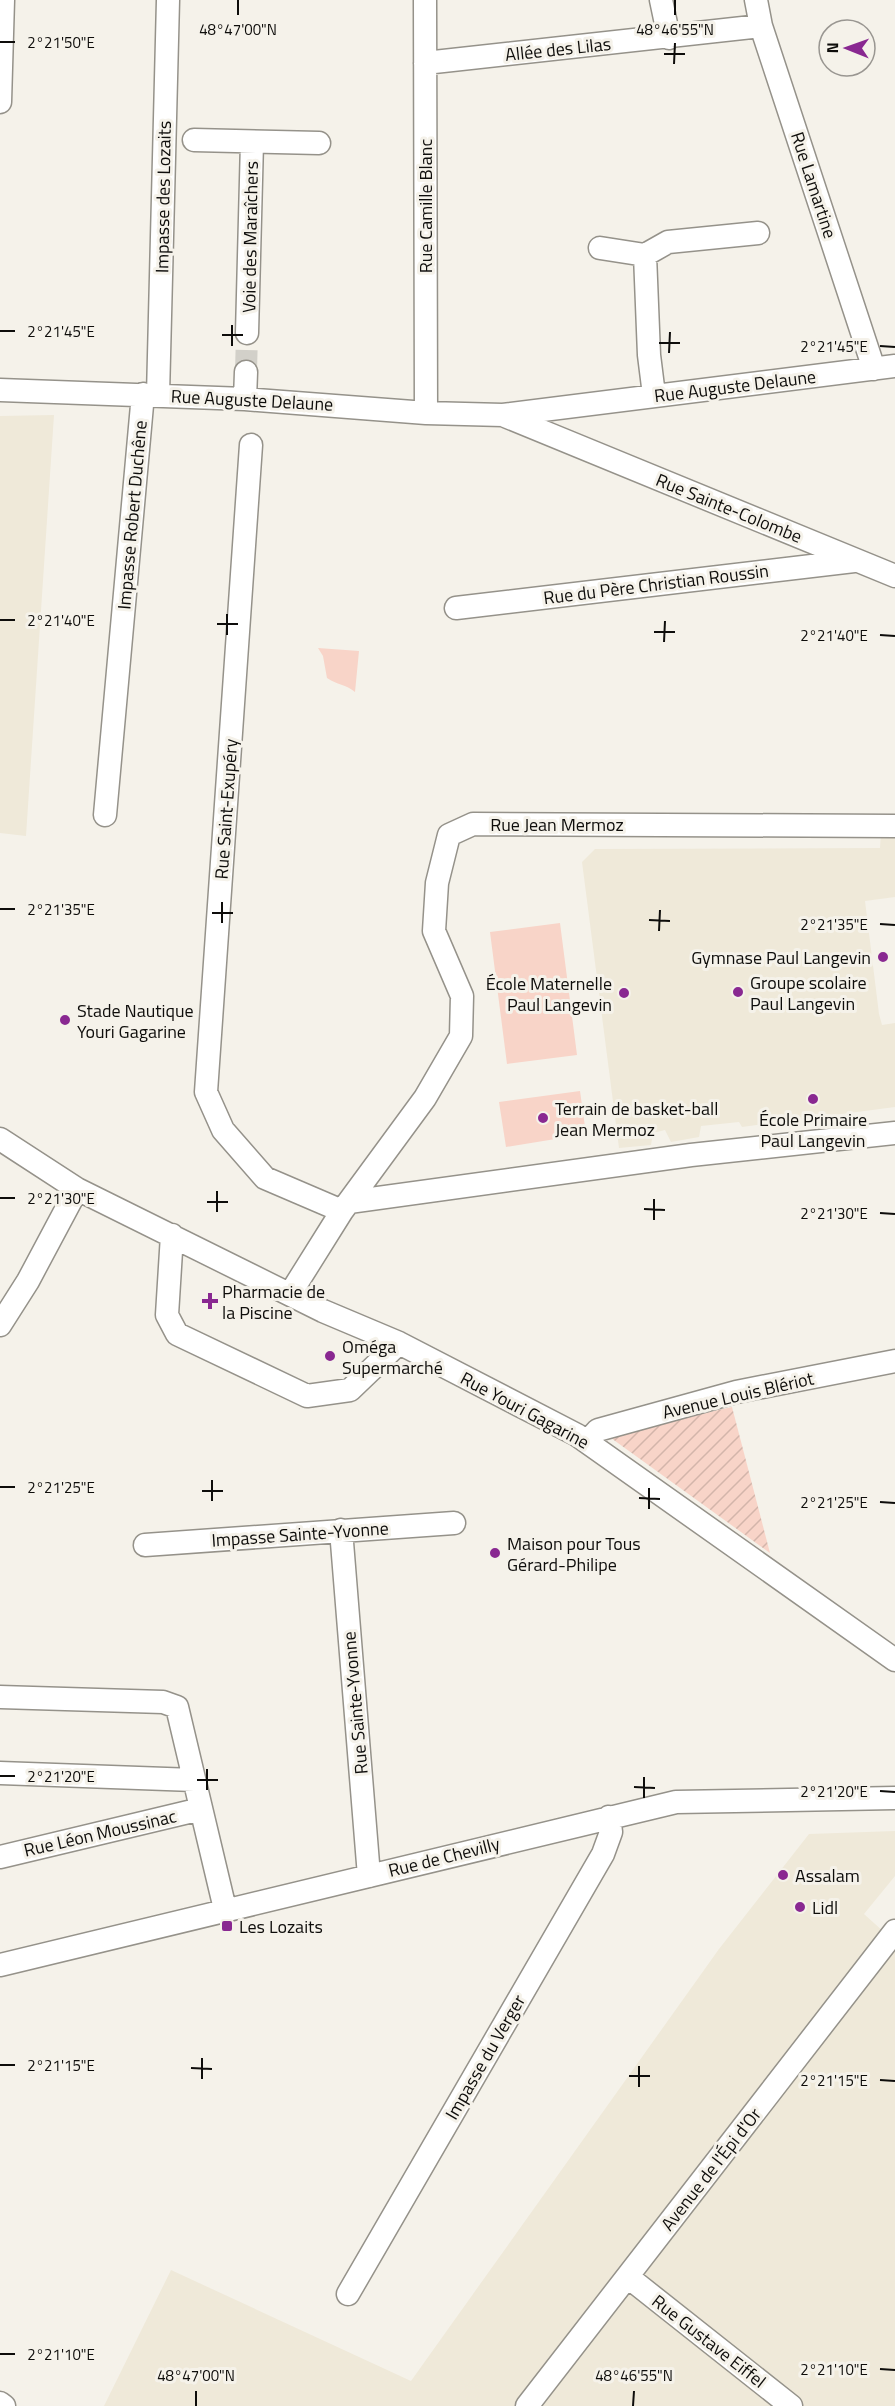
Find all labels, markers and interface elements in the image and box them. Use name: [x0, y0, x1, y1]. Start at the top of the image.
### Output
text: 48°47'00"N: [199, 18, 277, 41]
text: 48°46'55"N: [636, 18, 714, 41]
north arrow: [817, 18, 877, 78]
street label: Allée des Lilas: [504, 30, 612, 68]
text: 2°21'50"E: [27, 31, 95, 54]
text: N: [820, 42, 844, 53]
street label: Impasse des Lozaits: [148, 121, 178, 273]
street label: Rue Lamartine: [784, 128, 844, 242]
street label: Rue Camille Blanc: [412, 139, 439, 273]
street label: Voie des Maraîchers: [235, 161, 265, 313]
text: 2°21'45"E: [27, 320, 95, 343]
text: 2°21'45"E: [800, 335, 868, 358]
street label: Rue Auguste Delaune: [653, 363, 817, 409]
street label: Rue Auguste Delaune: [170, 382, 334, 418]
street label: Impasse Robert Duchêne: [110, 419, 154, 611]
street label: Rue Sainte-Colombe: [652, 466, 806, 550]
street label: Rue du Père Christian Roussin: [542, 557, 770, 611]
text: 2°21'40"E: [27, 609, 95, 632]
text: 2°21'40"E: [800, 624, 868, 647]
street label: Rue Saint-Exupéry: [208, 737, 244, 880]
street label: Rue Jean Mermoz: [490, 811, 624, 838]
text: 2°21'35"E: [27, 898, 95, 921]
text: 2°21'35"E: [800, 913, 868, 936]
place label: Gymnase Paul Langevin: [691, 944, 871, 971]
marker: Gymnase Paul Langevin: [876, 950, 890, 964]
place label: Groupe scolaire Paul Langevin: [750, 969, 867, 1017]
place label: École Maternelle Paul Langevin: [486, 970, 612, 1018]
marker: Groupe scolaire Paul Langevin: [731, 985, 745, 999]
marker: École Maternelle Paul Langevin: [617, 986, 631, 1000]
place label: Stade Nautique Youri Gagarine: [77, 997, 194, 1045]
marker: Stade Nautique Youri Gagarine: [58, 1013, 72, 1027]
marker: École Primaire Paul Langevin: [806, 1092, 820, 1106]
place label: Terrain de basket-ball Jean Mermoz: [555, 1095, 718, 1143]
place label: École Primaire Paul Langevin: [759, 1106, 867, 1154]
marker: Terrain de basket-ball Jean Mermoz: [536, 1111, 550, 1125]
text: 2°21'30"E: [27, 1187, 95, 1210]
text: 2°21'30"E: [800, 1202, 868, 1225]
place label: Pharmacie de la Piscine: [222, 1278, 325, 1326]
marker: Pharmacie de la Piscine: [203, 1294, 217, 1308]
place label: Oméga Supermarché: [342, 1333, 443, 1381]
marker: Oméga Supermarché: [323, 1349, 337, 1363]
street label: Avenue Louis Blériot: [660, 1364, 817, 1426]
street label: Rue Youri Gagarine: [456, 1365, 594, 1455]
text: 2°21'25"E: [27, 1476, 95, 1499]
text: 2°21'25"E: [800, 1491, 868, 1514]
street label: Impasse Sainte-Yvonne: [211, 1514, 389, 1554]
place label: Maison pour Tous Gérard-Philipe: [507, 1530, 641, 1578]
marker: Maison pour Tous Gérard-Philipe: [488, 1546, 502, 1560]
street label: Rue Sainte-Yvonne: [335, 1630, 375, 1776]
text: 2°21'20"E: [27, 1765, 95, 1788]
text: 2°21'20"E: [800, 1780, 868, 1803]
street label: Rue Léon Moussinac: [21, 1802, 179, 1864]
street label: Rue de Chevilly: [385, 1830, 503, 1884]
place label: Assalam: [795, 1862, 860, 1889]
marker: Assalam: [776, 1868, 790, 1882]
place label: Lidl: [812, 1894, 838, 1921]
marker: Lidl: [793, 1900, 807, 1914]
place label: Les Lozaits: [239, 1913, 323, 1940]
marker: Les Lozaits: [220, 1919, 234, 1933]
street label: Impasse du Verger: [438, 1989, 532, 2125]
text: 2°21'15"E: [27, 2054, 95, 2077]
text: 2°21'15"E: [800, 2069, 868, 2092]
street label: Avenue de l'Épi d'Or: [654, 2102, 768, 2236]
street label: Rue Gustave Eiffel: [646, 2288, 772, 2394]
text: 2°21'10"E: [27, 2343, 95, 2366]
text: 2°21'10"E: [800, 2358, 868, 2381]
text: 48°47'00"N: [157, 2364, 235, 2387]
text: 48°46'55"N: [595, 2364, 673, 2387]

